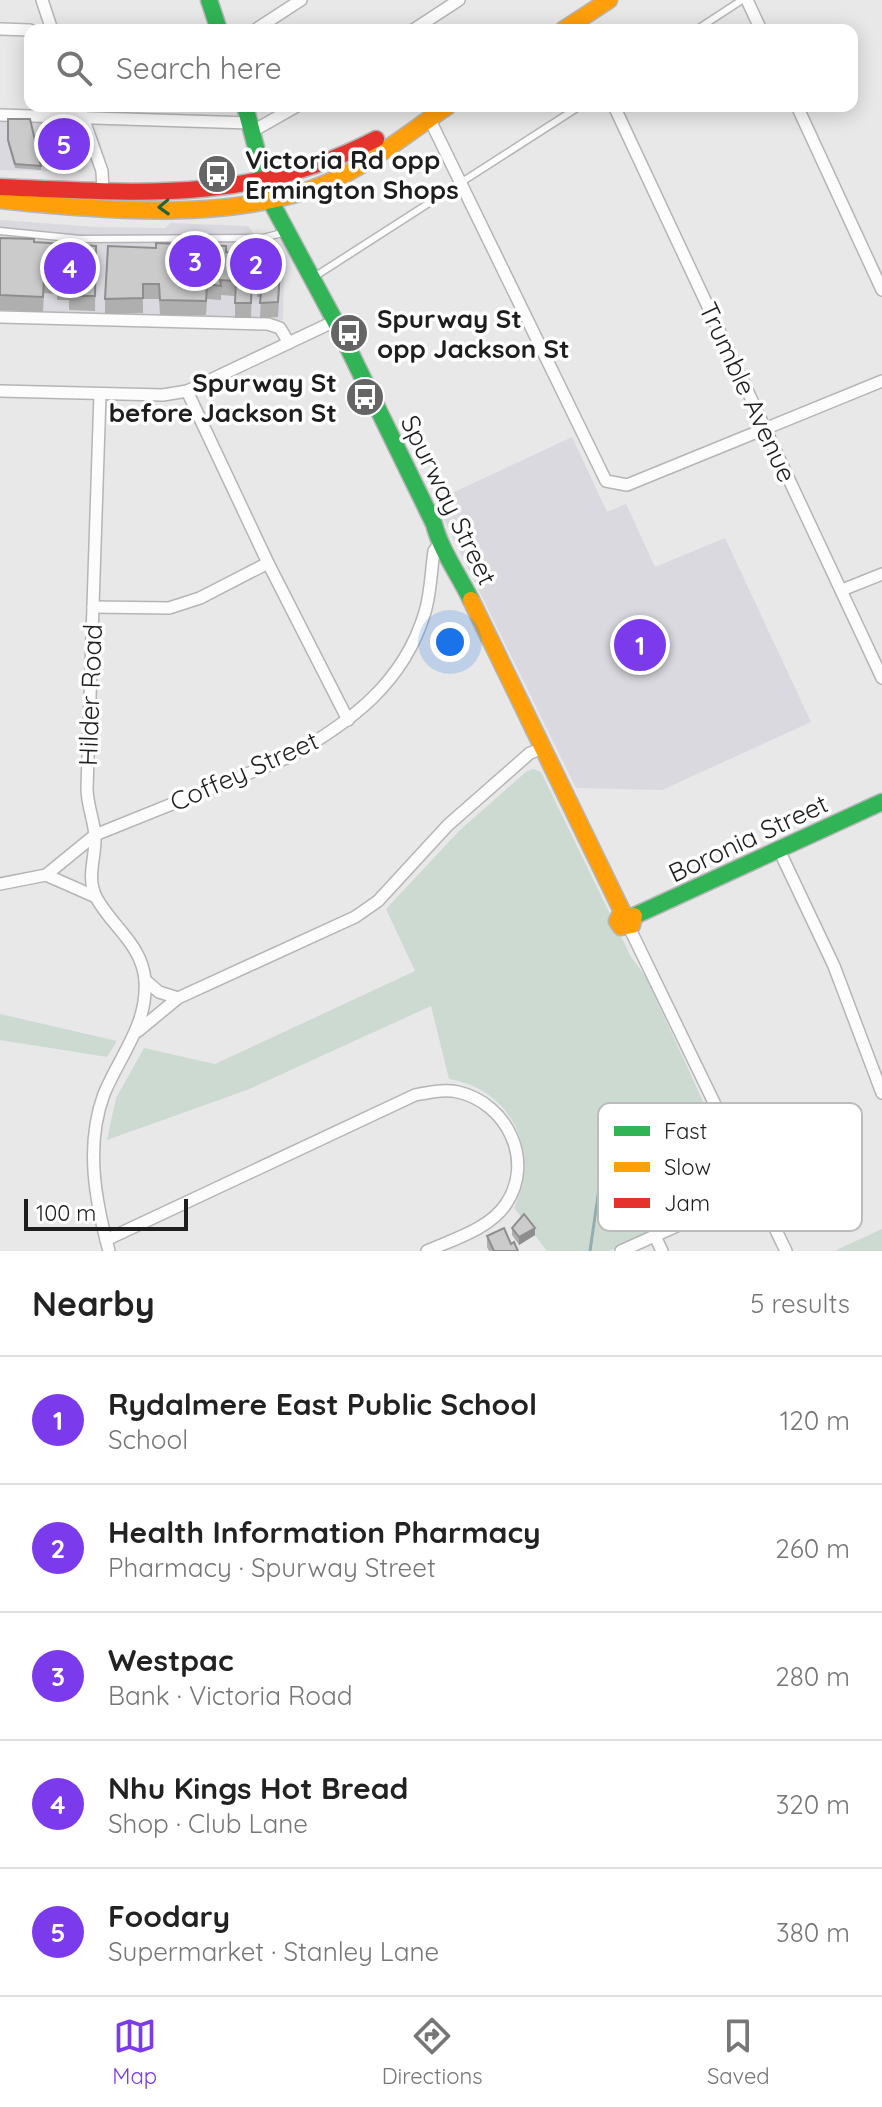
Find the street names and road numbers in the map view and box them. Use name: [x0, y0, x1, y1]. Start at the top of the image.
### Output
street label: Trumble Avenue: [692, 297, 804, 487]
street label: Spurway Street: [394, 410, 504, 590]
street label: Hilder Road: [71, 623, 109, 767]
street label: Coffey Street: [165, 724, 323, 818]
street label: Boronia Street: [663, 787, 833, 889]

